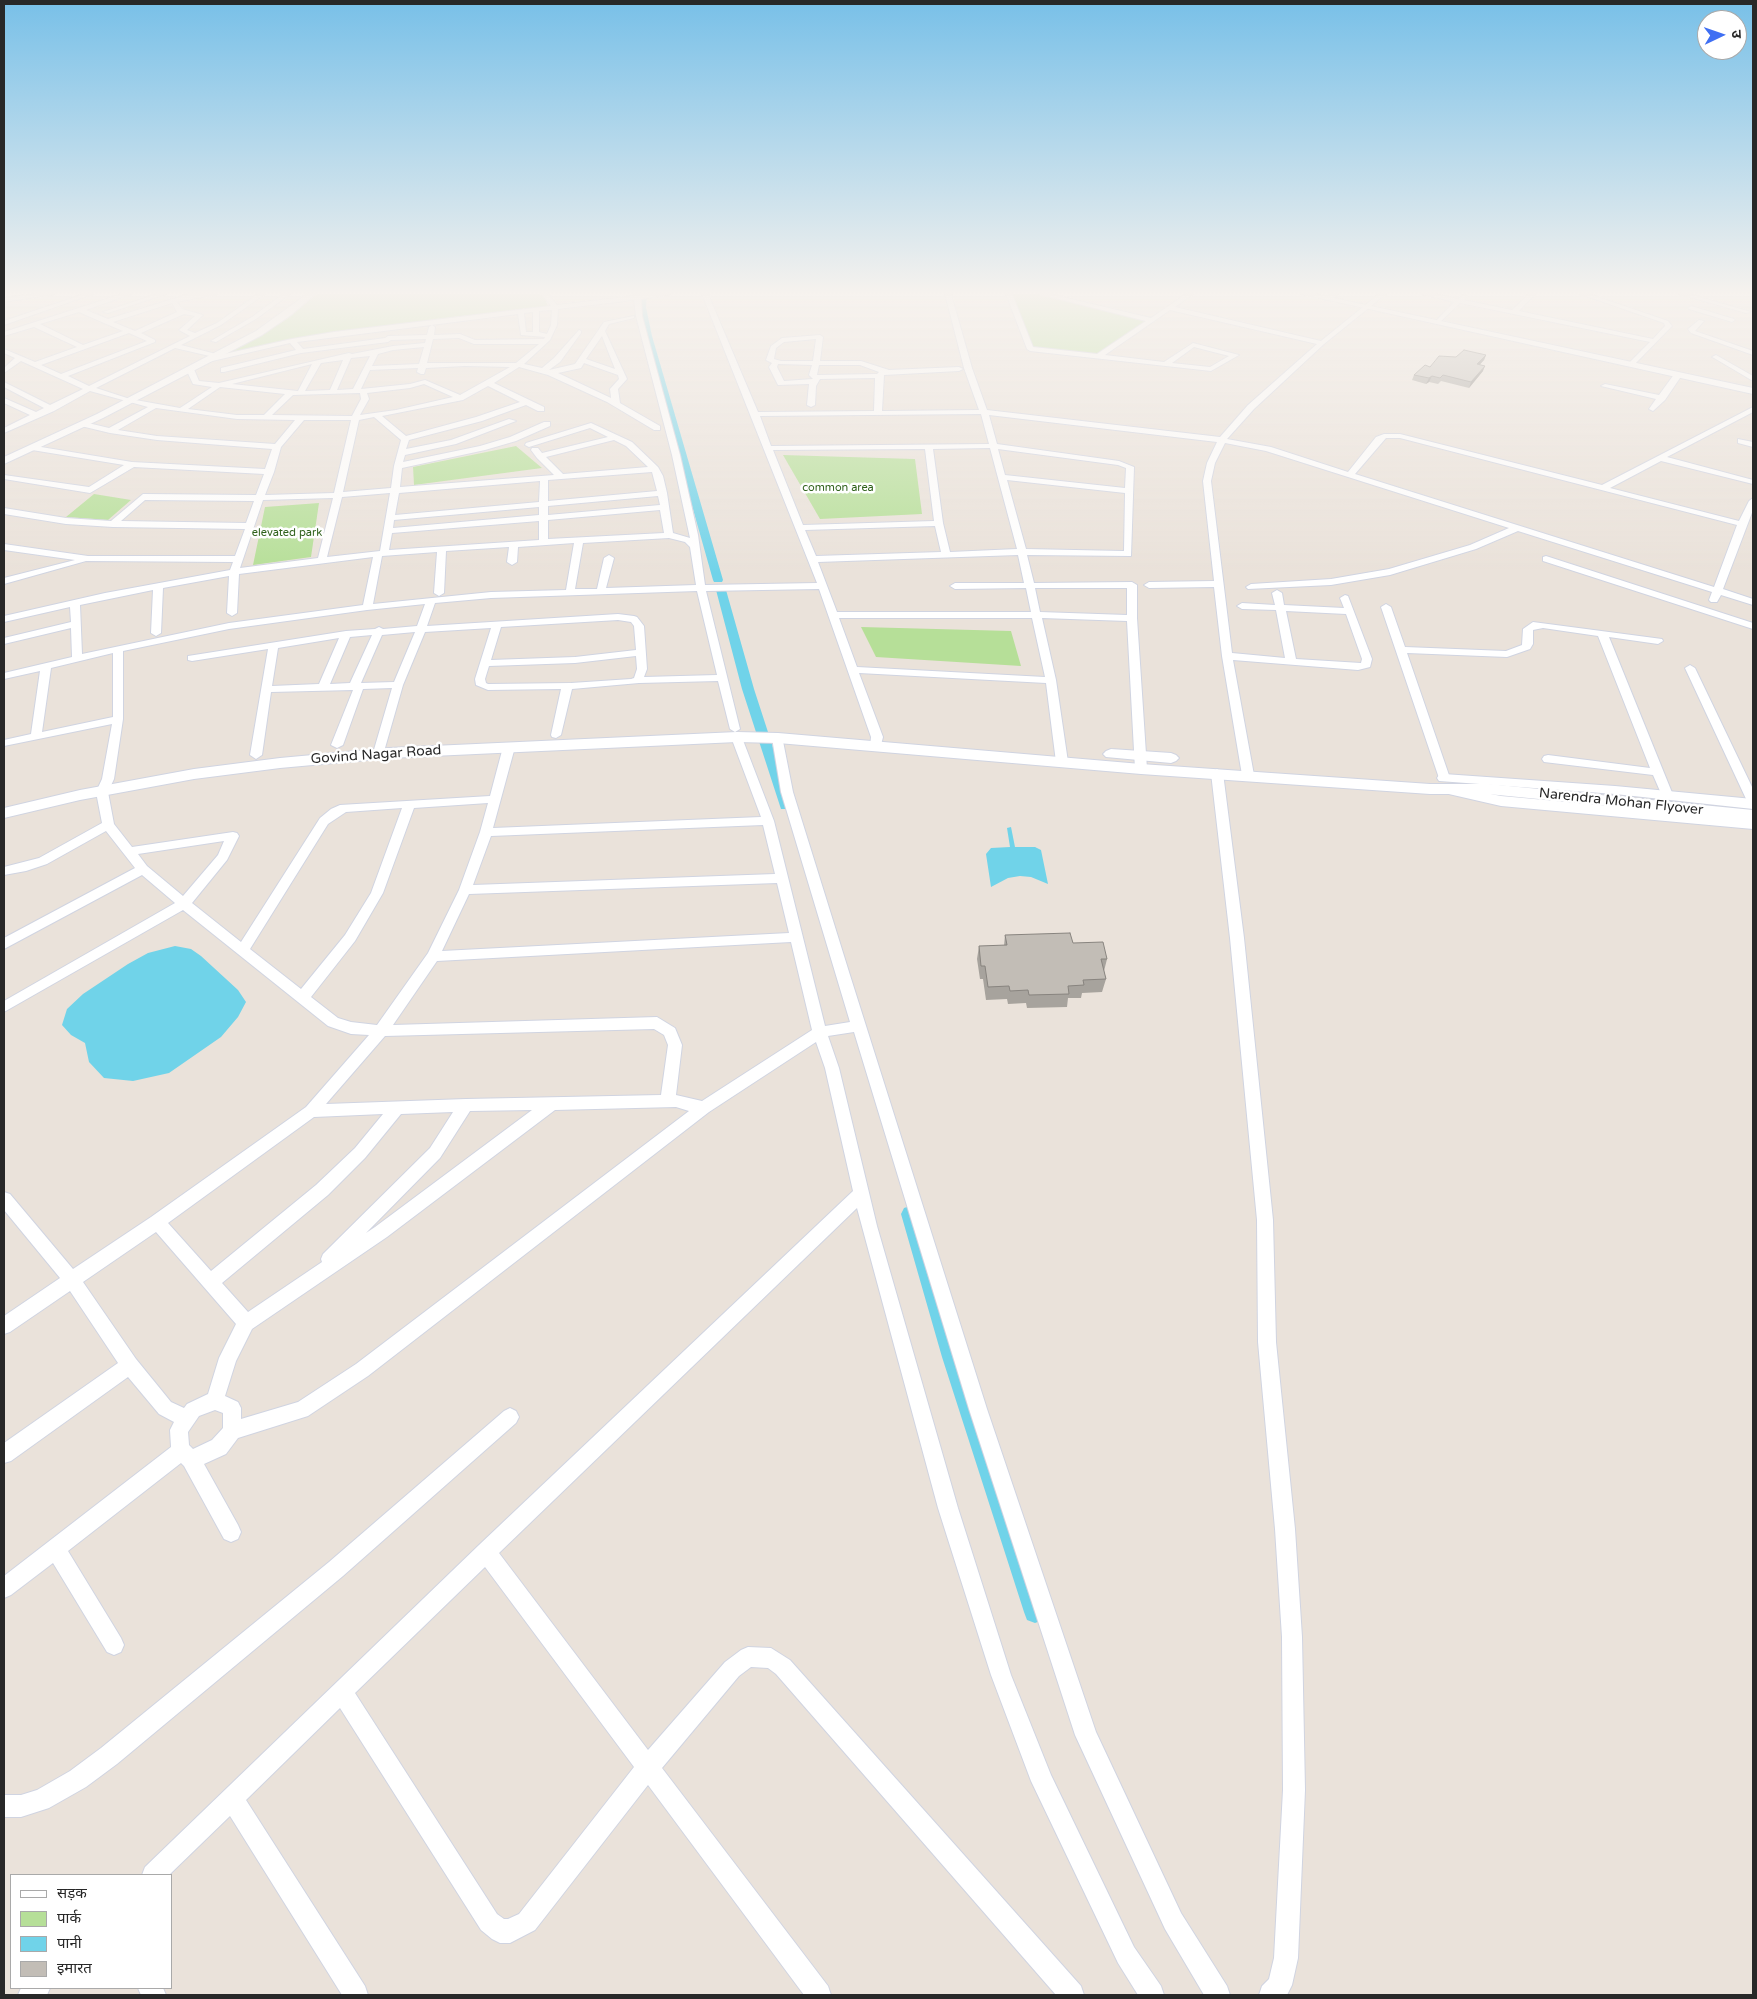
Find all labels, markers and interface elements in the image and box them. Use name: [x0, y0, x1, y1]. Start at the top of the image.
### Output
north arrow: [1697, 10, 1747, 60]
text: उ: [1728, 30, 1745, 39]
park label: common area: [802, 481, 874, 495]
park label: elevated park: [252, 526, 322, 540]
street label: Govind Nagar Road: [310, 742, 442, 768]
street label: Narendra Mohan Flyover: [1538, 785, 1704, 819]
legend: [10, 1874, 172, 1989]
text: सड़क: [57, 1884, 87, 1902]
text: पार्क: [57, 1909, 81, 1927]
text: पानी: [57, 1934, 82, 1952]
text: इमारत: [57, 1959, 92, 1977]

